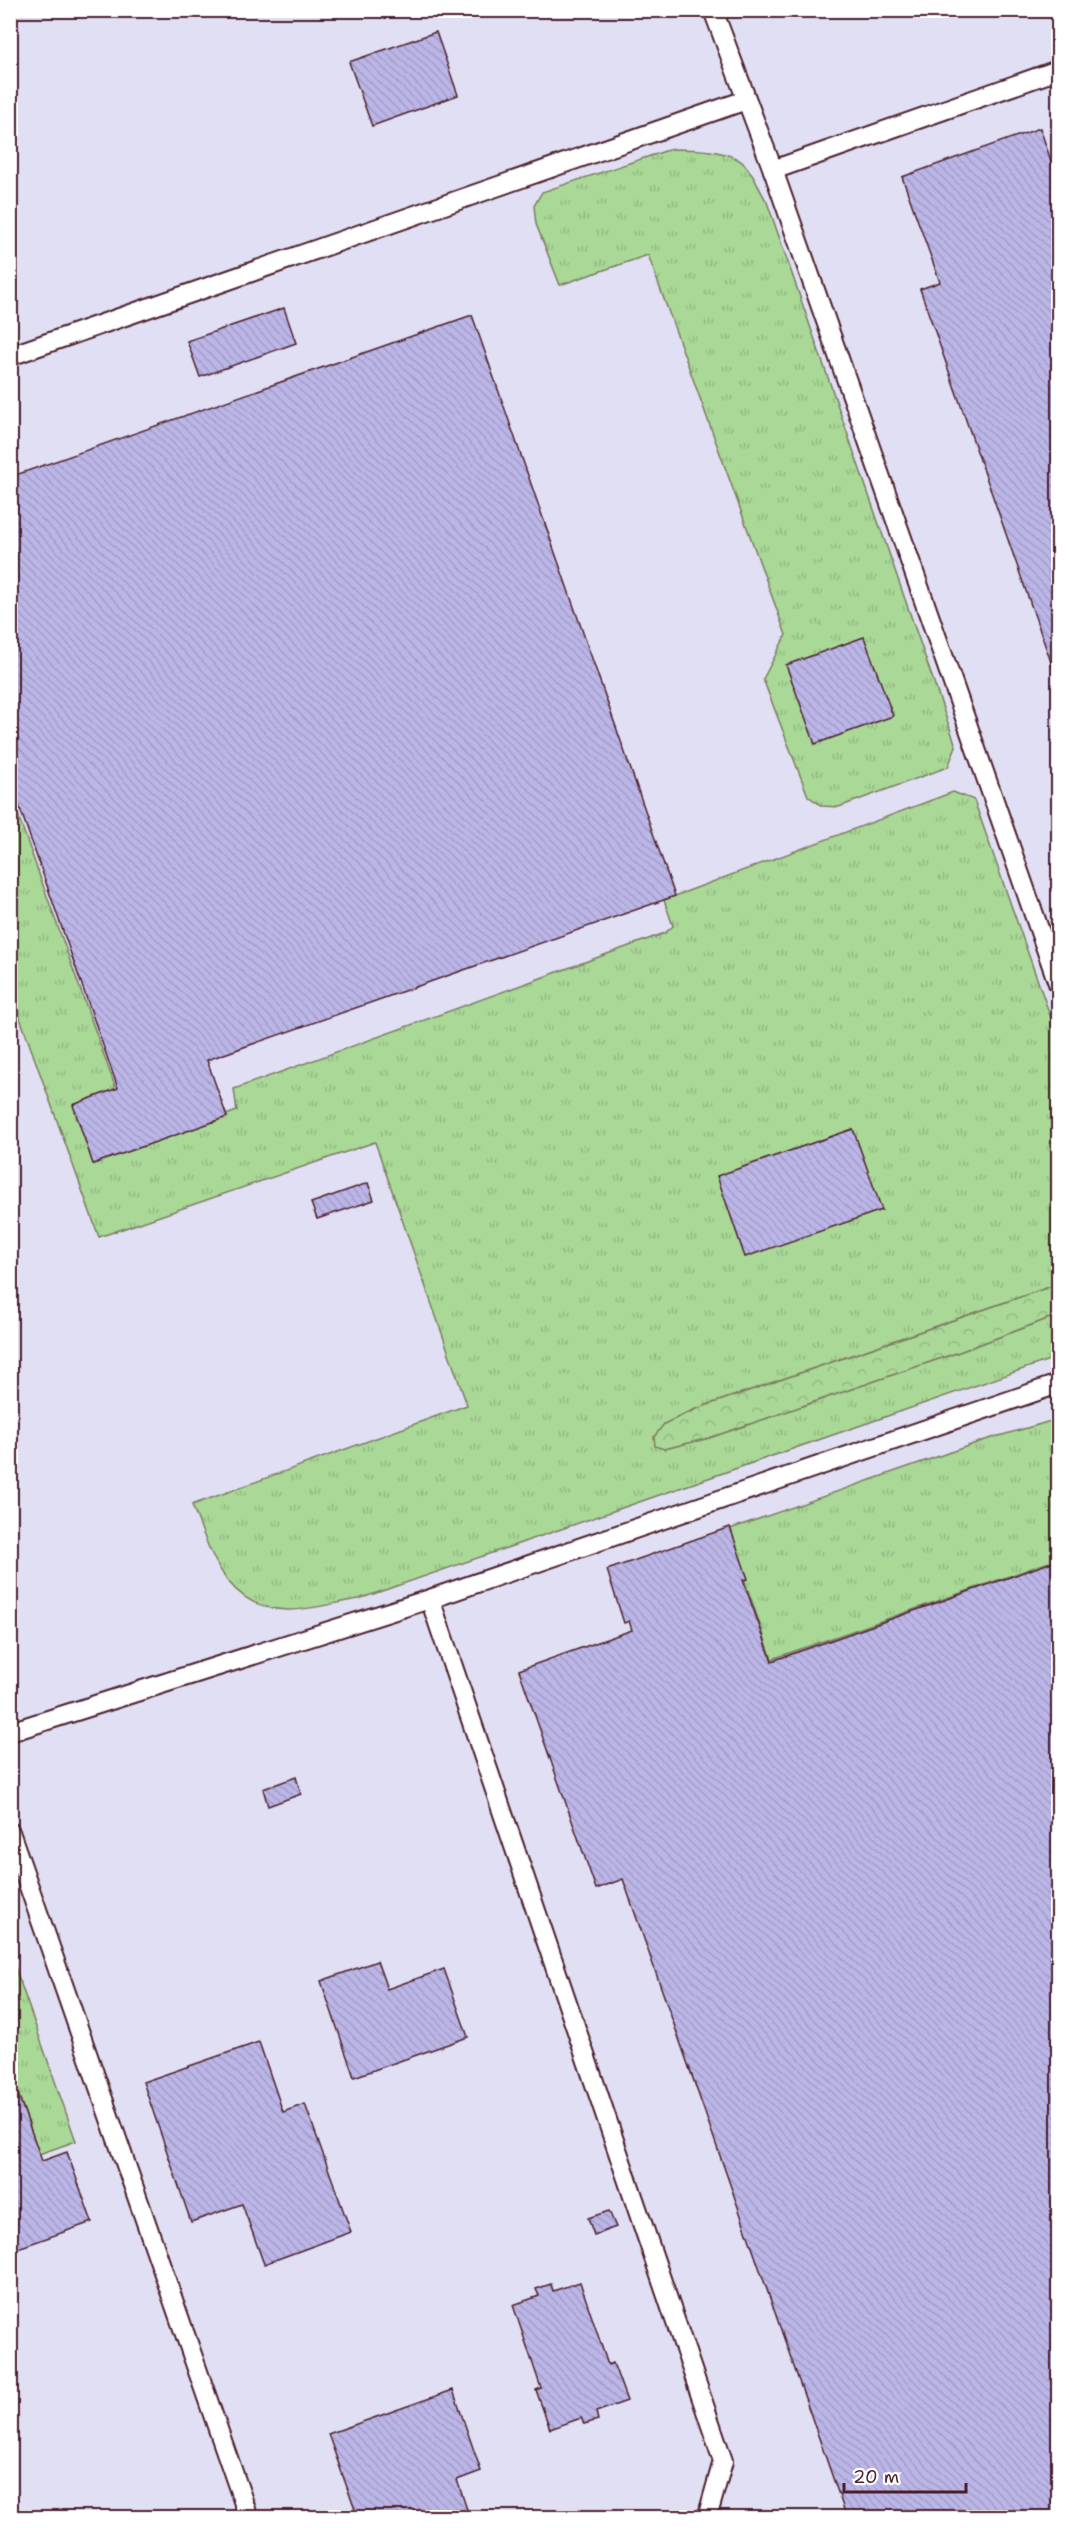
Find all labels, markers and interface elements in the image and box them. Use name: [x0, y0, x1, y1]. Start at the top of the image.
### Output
scale bar: [844, 2456, 966, 2494]
text: 20 m: [853, 2465, 899, 2489]

